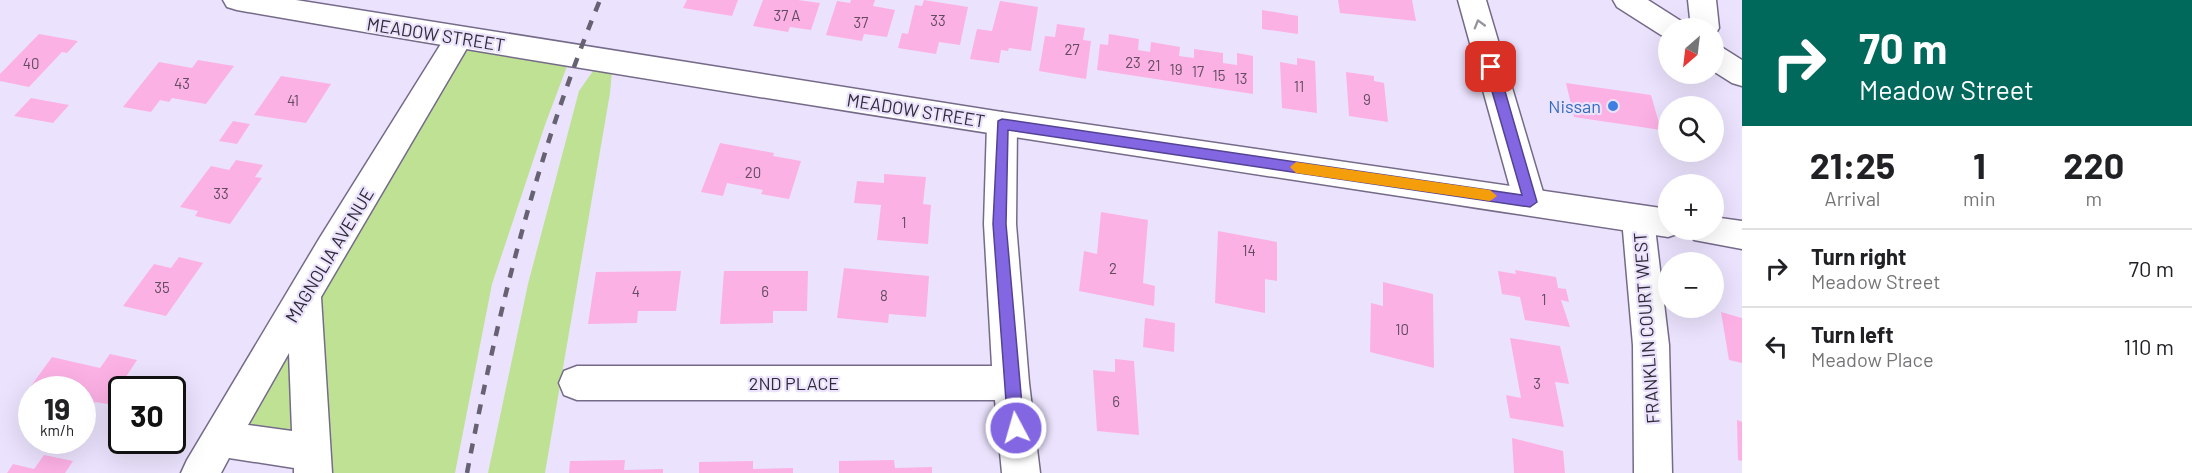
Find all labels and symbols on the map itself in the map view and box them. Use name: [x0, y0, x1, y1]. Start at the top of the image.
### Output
house number: 37 A: [774, 6, 800, 24]
house number: 33: [930, 11, 946, 29]
street label: MEADOW STREET: [365, 12, 507, 56]
house number: 37: [854, 13, 868, 31]
north arrow: [1658, 18, 1724, 84]
one-way arrow: [1474, 19, 1486, 30]
house number: 27: [1064, 40, 1080, 58]
pin: [1465, 41, 1516, 92]
house number: 23: [1125, 53, 1141, 71]
house number: 40: [23, 54, 39, 72]
house number: 21: [1147, 56, 1161, 74]
house number: 19: [1169, 60, 1183, 78]
house number: 17: [1192, 62, 1204, 80]
house number: 15: [1213, 66, 1225, 84]
house number: 13: [1235, 69, 1247, 87]
house number: 43: [174, 74, 190, 92]
house number: 11: [1294, 77, 1304, 95]
street label: MEADOW STREET: [845, 88, 987, 132]
house number: 9: [1363, 90, 1371, 108]
house number: 41: [287, 91, 299, 109]
place label: Nissan: [1548, 95, 1601, 117]
marker: Nissan: [1606, 99, 1620, 113]
house number: 20: [745, 163, 761, 181]
house number: 33: [213, 184, 229, 202]
street label: MAGNOLIA AVENUE: [280, 184, 378, 326]
house number: 1: [901, 213, 907, 231]
street label: FRANKLIN COURT WEST: [1628, 231, 1664, 425]
house number: 14: [1242, 241, 1256, 259]
house number: 2: [1109, 259, 1117, 277]
house number: 35: [154, 278, 170, 296]
house number: 4: [632, 282, 640, 300]
house number: 6: [761, 282, 769, 300]
house number: 8: [880, 286, 888, 304]
house number: 1: [1541, 290, 1547, 308]
house number: 10: [1395, 320, 1409, 338]
street label: 2ND PLACE: [749, 372, 839, 394]
house number: 3: [1533, 374, 1541, 392]
speed limit sign: 30: [108, 376, 186, 454]
house number: 6: [1112, 392, 1120, 410]
position arrow: [984, 396, 1048, 460]

